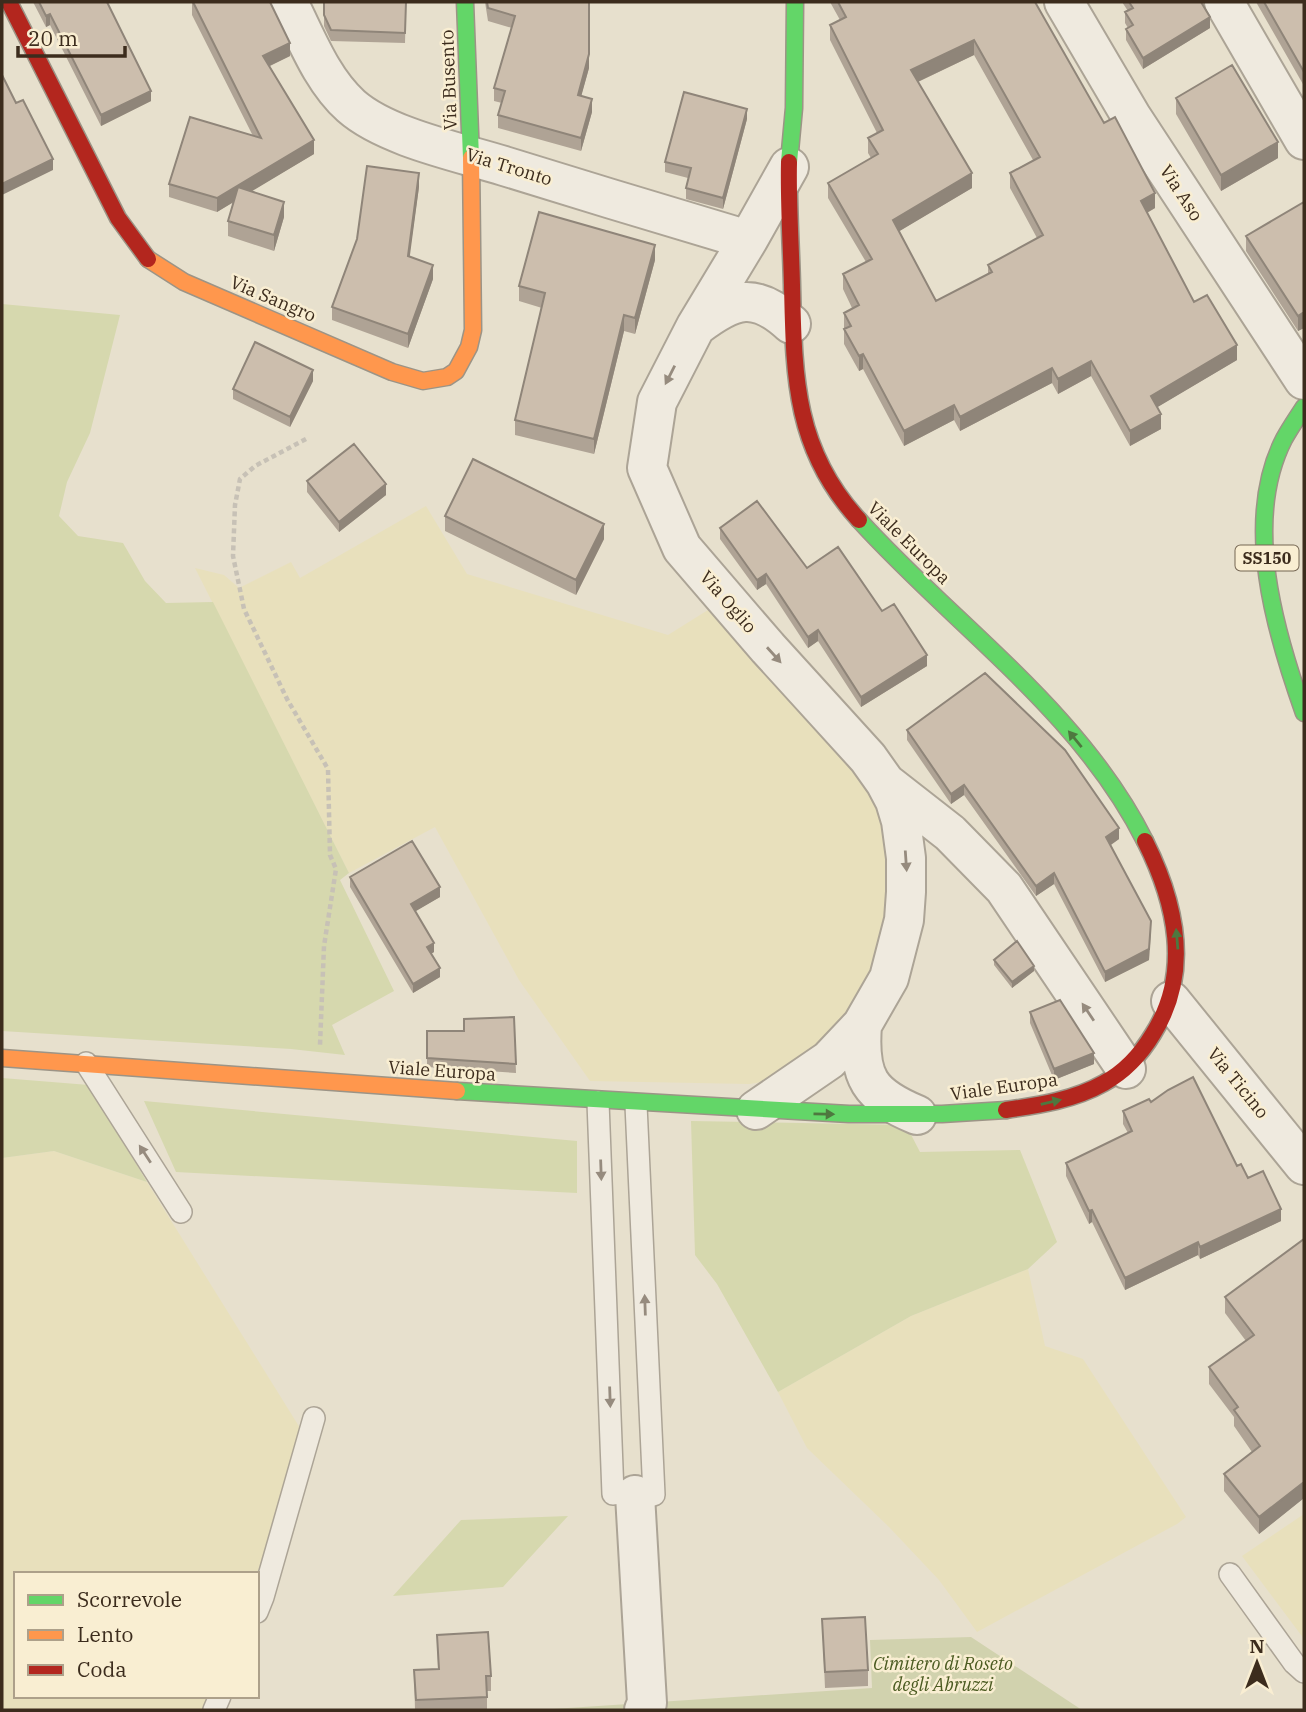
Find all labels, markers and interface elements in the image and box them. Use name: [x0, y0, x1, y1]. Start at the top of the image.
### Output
scale bar: [18, 14, 124, 58]
text: 20 m: [28, 24, 78, 52]
street label: Via Busento: [435, 29, 462, 131]
street label: Via Tronto: [463, 143, 555, 191]
street label: Via Aso: [1155, 160, 1208, 225]
street label: Via Sangro: [227, 270, 320, 327]
one-way arrow: [665, 365, 676, 385]
street label: Viale Europa: [863, 496, 956, 589]
road number: SS150: [1236, 545, 1298, 570]
street label: Via Oglio: [695, 566, 762, 638]
one-way arrow: [766, 646, 782, 663]
one-way arrow: [1067, 731, 1082, 749]
one-way arrow: [901, 851, 912, 873]
one-way arrow: [1171, 928, 1182, 950]
one-way arrow: [1081, 1003, 1095, 1021]
street label: Via Ticino: [1203, 1042, 1274, 1123]
street label: Viale Europa: [387, 1055, 497, 1086]
street label: Viale Europa: [949, 1068, 1059, 1105]
one-way arrow: [1040, 1096, 1062, 1107]
one-way arrow: [814, 1108, 836, 1119]
one-way arrow: [138, 1145, 151, 1164]
one-way arrow: [596, 1159, 607, 1181]
one-way arrow: [639, 1294, 650, 1316]
one-way arrow: [604, 1386, 615, 1408]
legend: [14, 1572, 259, 1698]
text: Scorrevole: [77, 1585, 182, 1613]
text: Lento: [77, 1620, 133, 1648]
north arrow: [1222, 1628, 1292, 1698]
text: N: [1249, 1634, 1265, 1658]
park label: Cimitero di Roseto degli Abruzzi: [873, 1652, 1013, 1696]
text: Coda: [77, 1655, 127, 1683]

